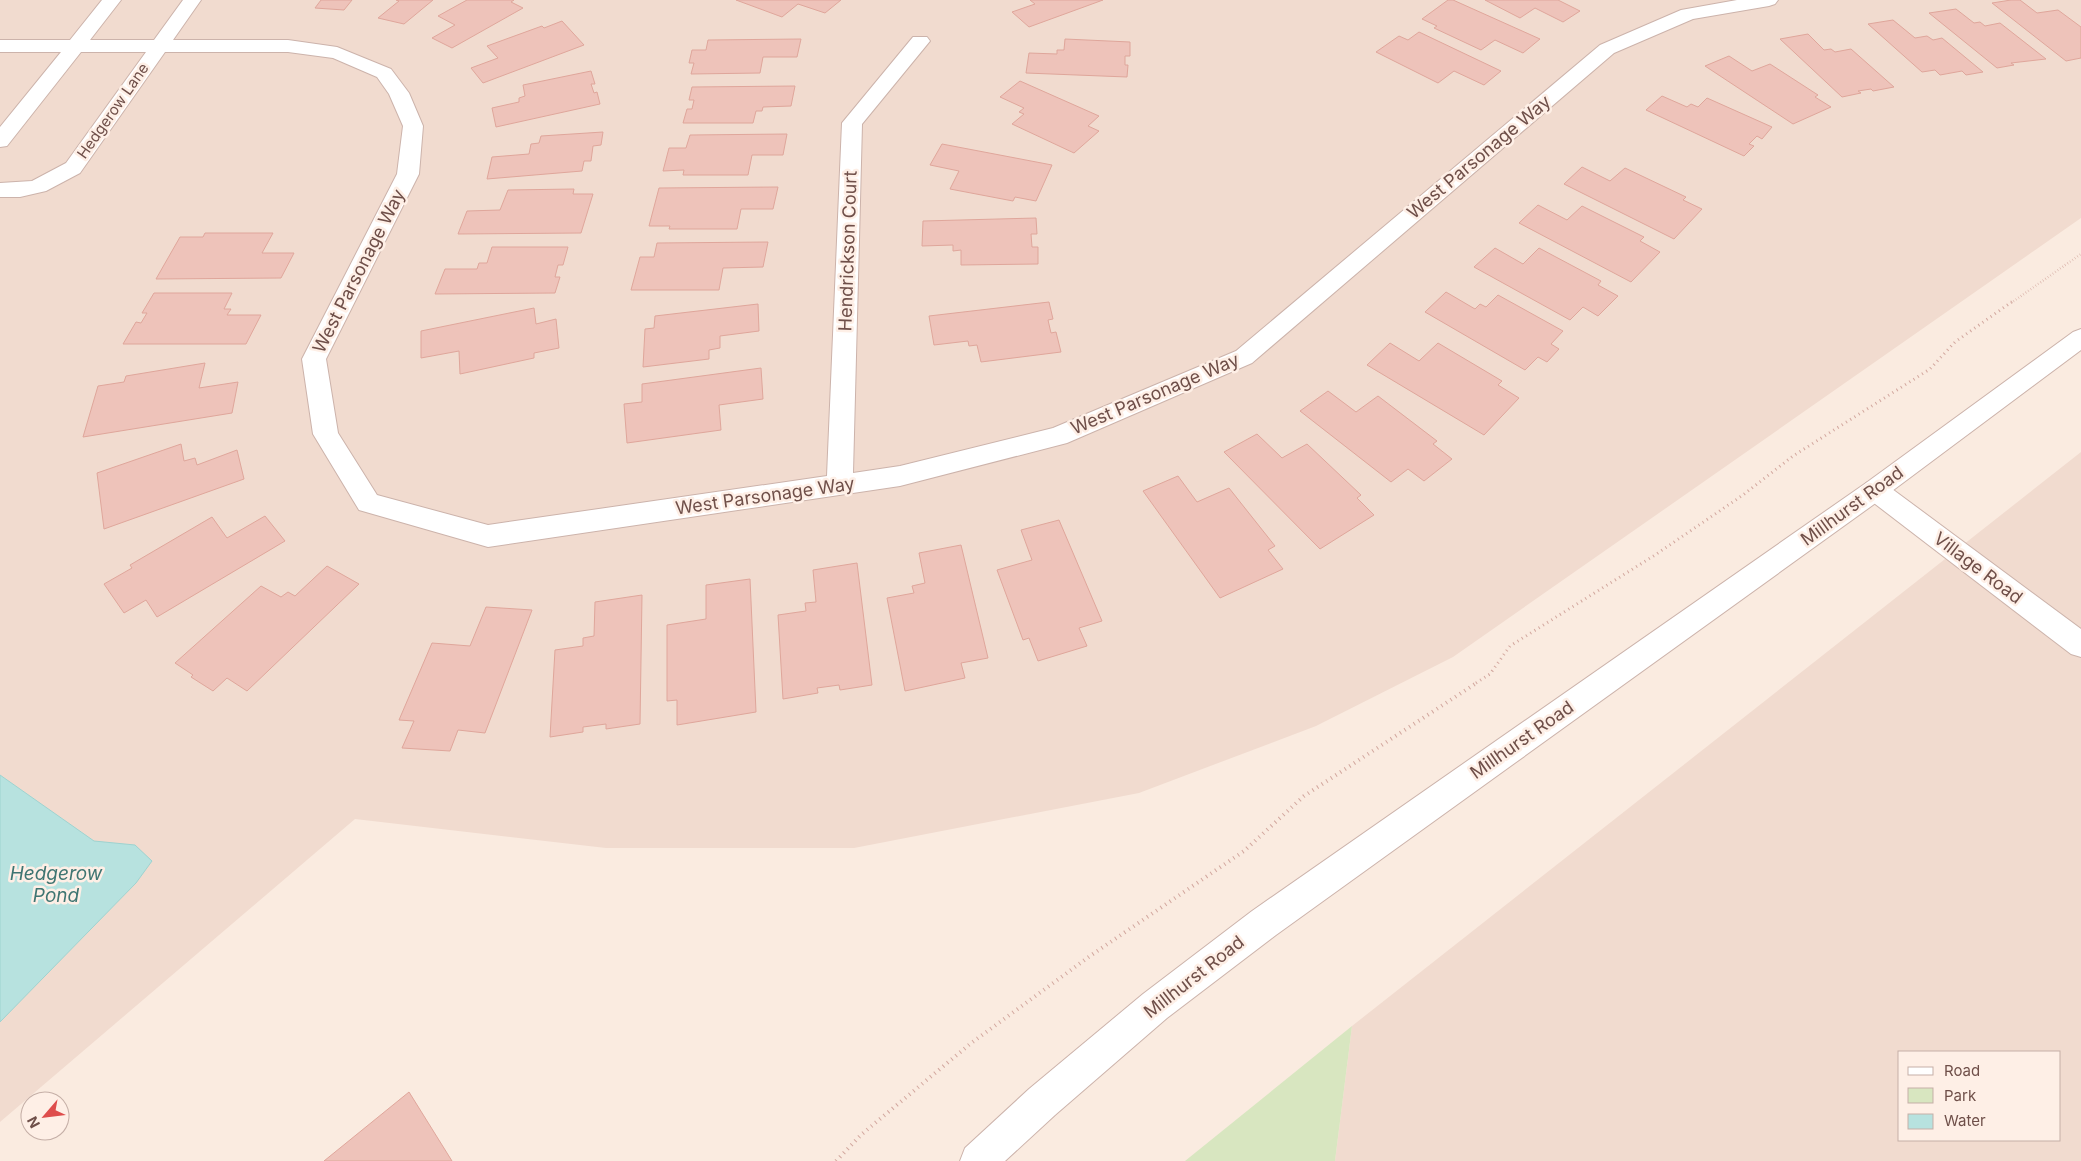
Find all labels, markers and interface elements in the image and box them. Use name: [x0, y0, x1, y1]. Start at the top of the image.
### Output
street label: Hedgerow Lane: [73, 59, 153, 162]
street label: West Parsonage Way: [1403, 91, 1555, 223]
street label: Hendrickson Court: [834, 170, 861, 332]
street label: West Parsonage Way: [308, 186, 409, 356]
street label: West Parsonage Way: [1068, 349, 1242, 438]
street label: Millhurst Road: [1796, 461, 1907, 550]
street label: West Parsonage Way: [674, 473, 856, 518]
street label: Village Road: [1930, 527, 2027, 608]
street label: Millhurst Road: [1466, 696, 1577, 783]
water label: Hedgerow Pond: [10, 862, 103, 907]
street label: Millhurst Road: [1139, 931, 1248, 1022]
legend: [1898, 1051, 2061, 1141]
text: Road: [1944, 1061, 1980, 1080]
text: Park: [1944, 1086, 1977, 1105]
north arrow: [20, 1091, 70, 1141]
text: Water: [1944, 1111, 1986, 1130]
text: N: [23, 1114, 43, 1131]

